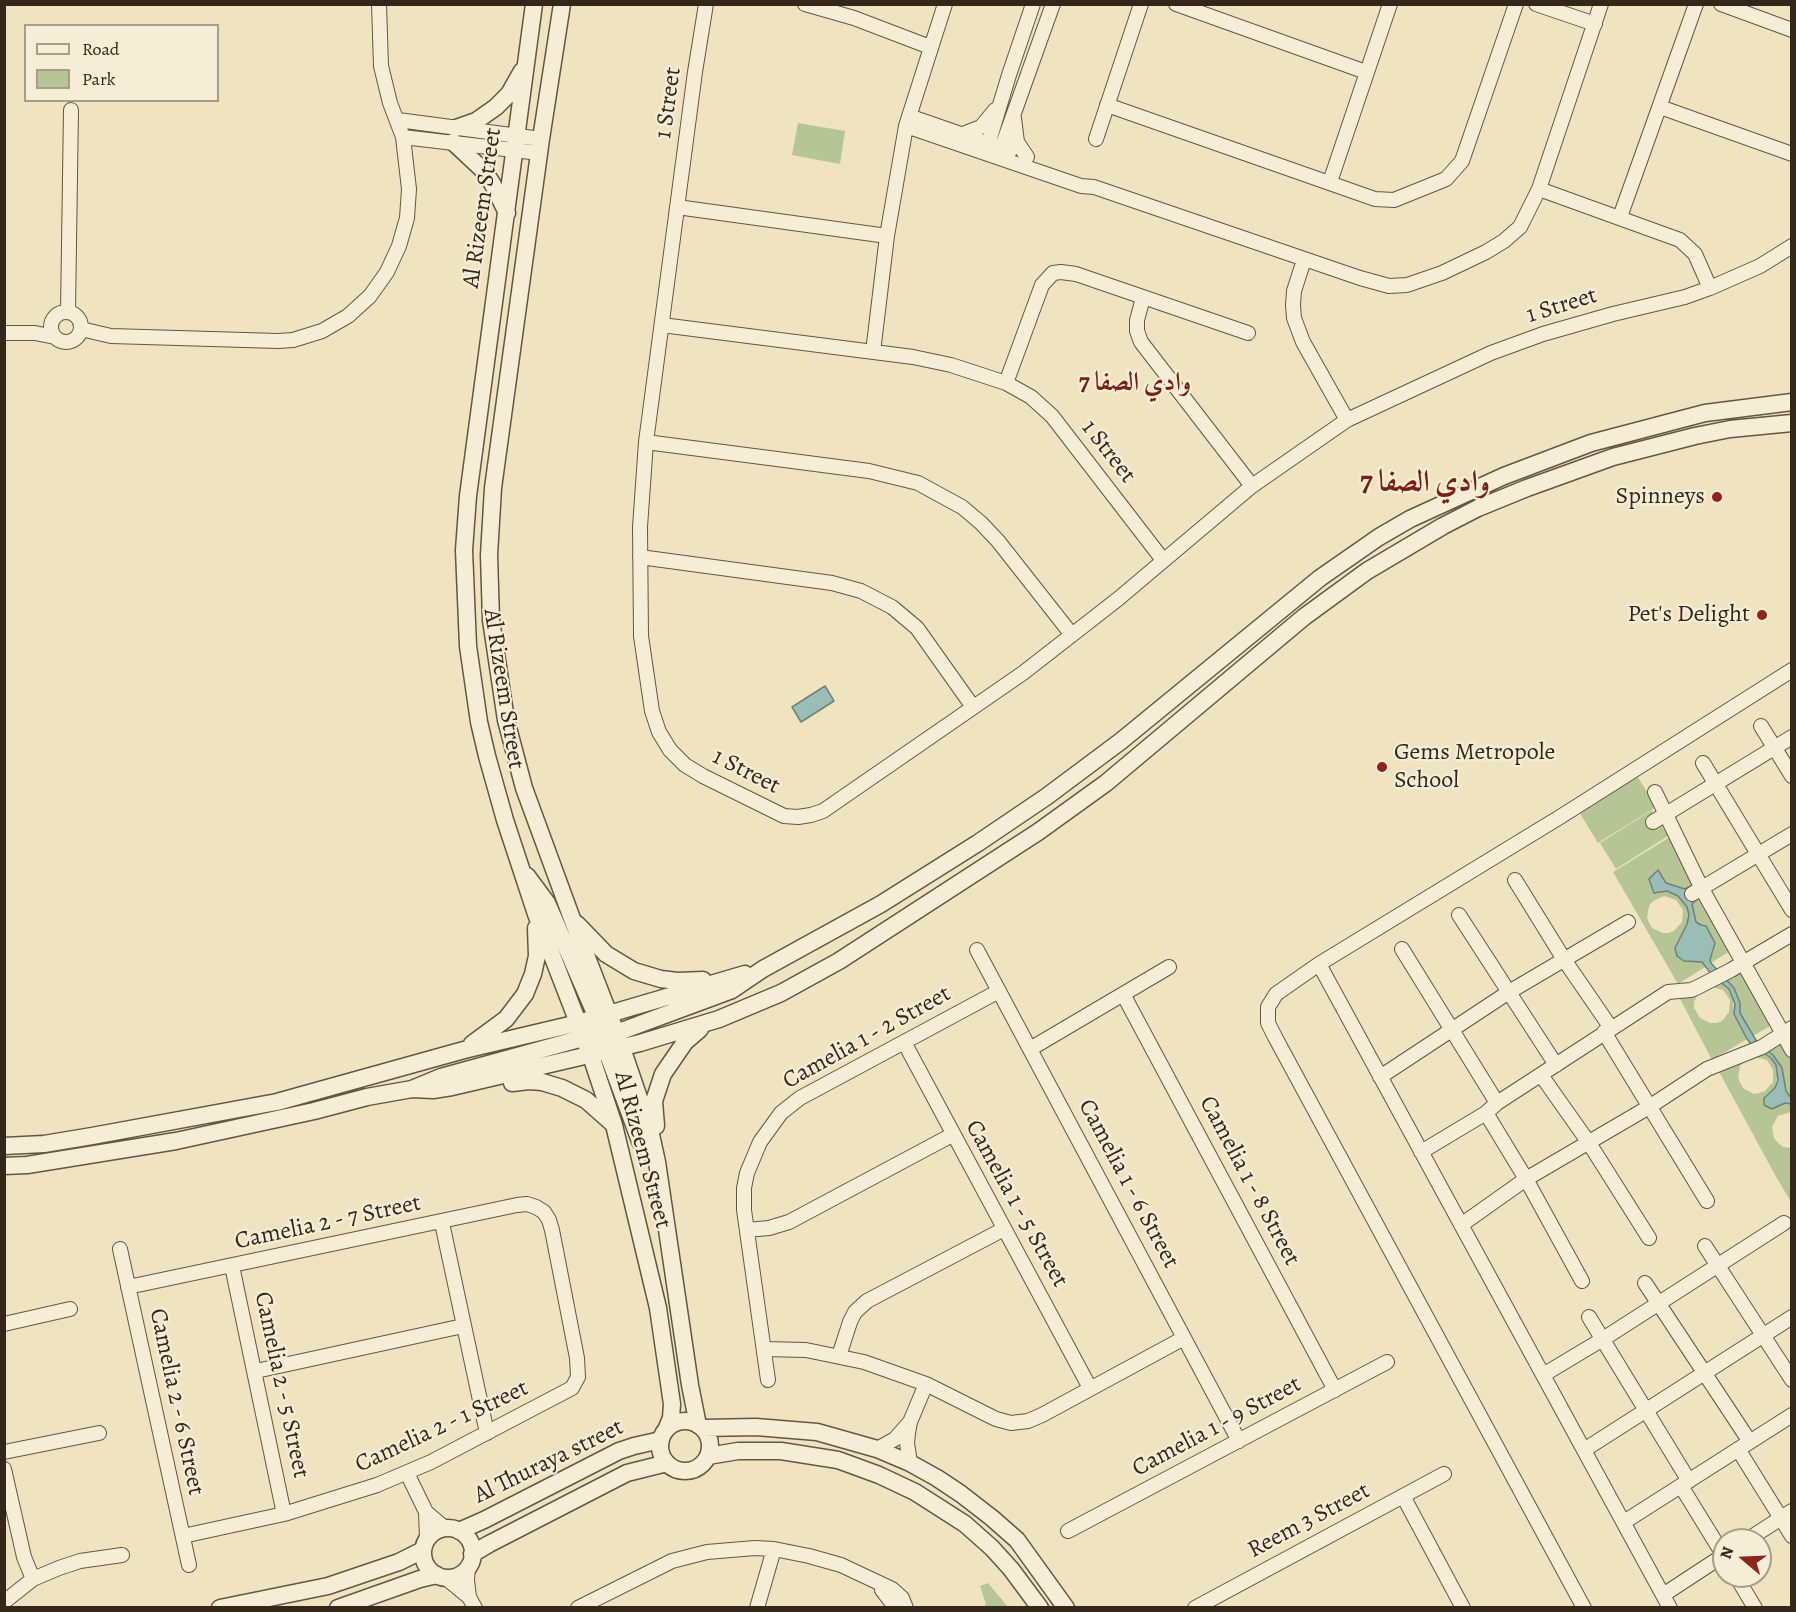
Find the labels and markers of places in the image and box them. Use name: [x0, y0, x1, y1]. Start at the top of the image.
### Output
place label: Spinneys: [1615, 483, 1705, 511]
marker: Spinneys: [1710, 490, 1724, 504]
place label: Pet's Delight: [1628, 601, 1750, 629]
marker: Pet's Delight: [1755, 608, 1769, 622]
place label: Gems Metropole School: [1394, 739, 1555, 795]
marker: Gems Metropole School: [1375, 760, 1389, 774]

